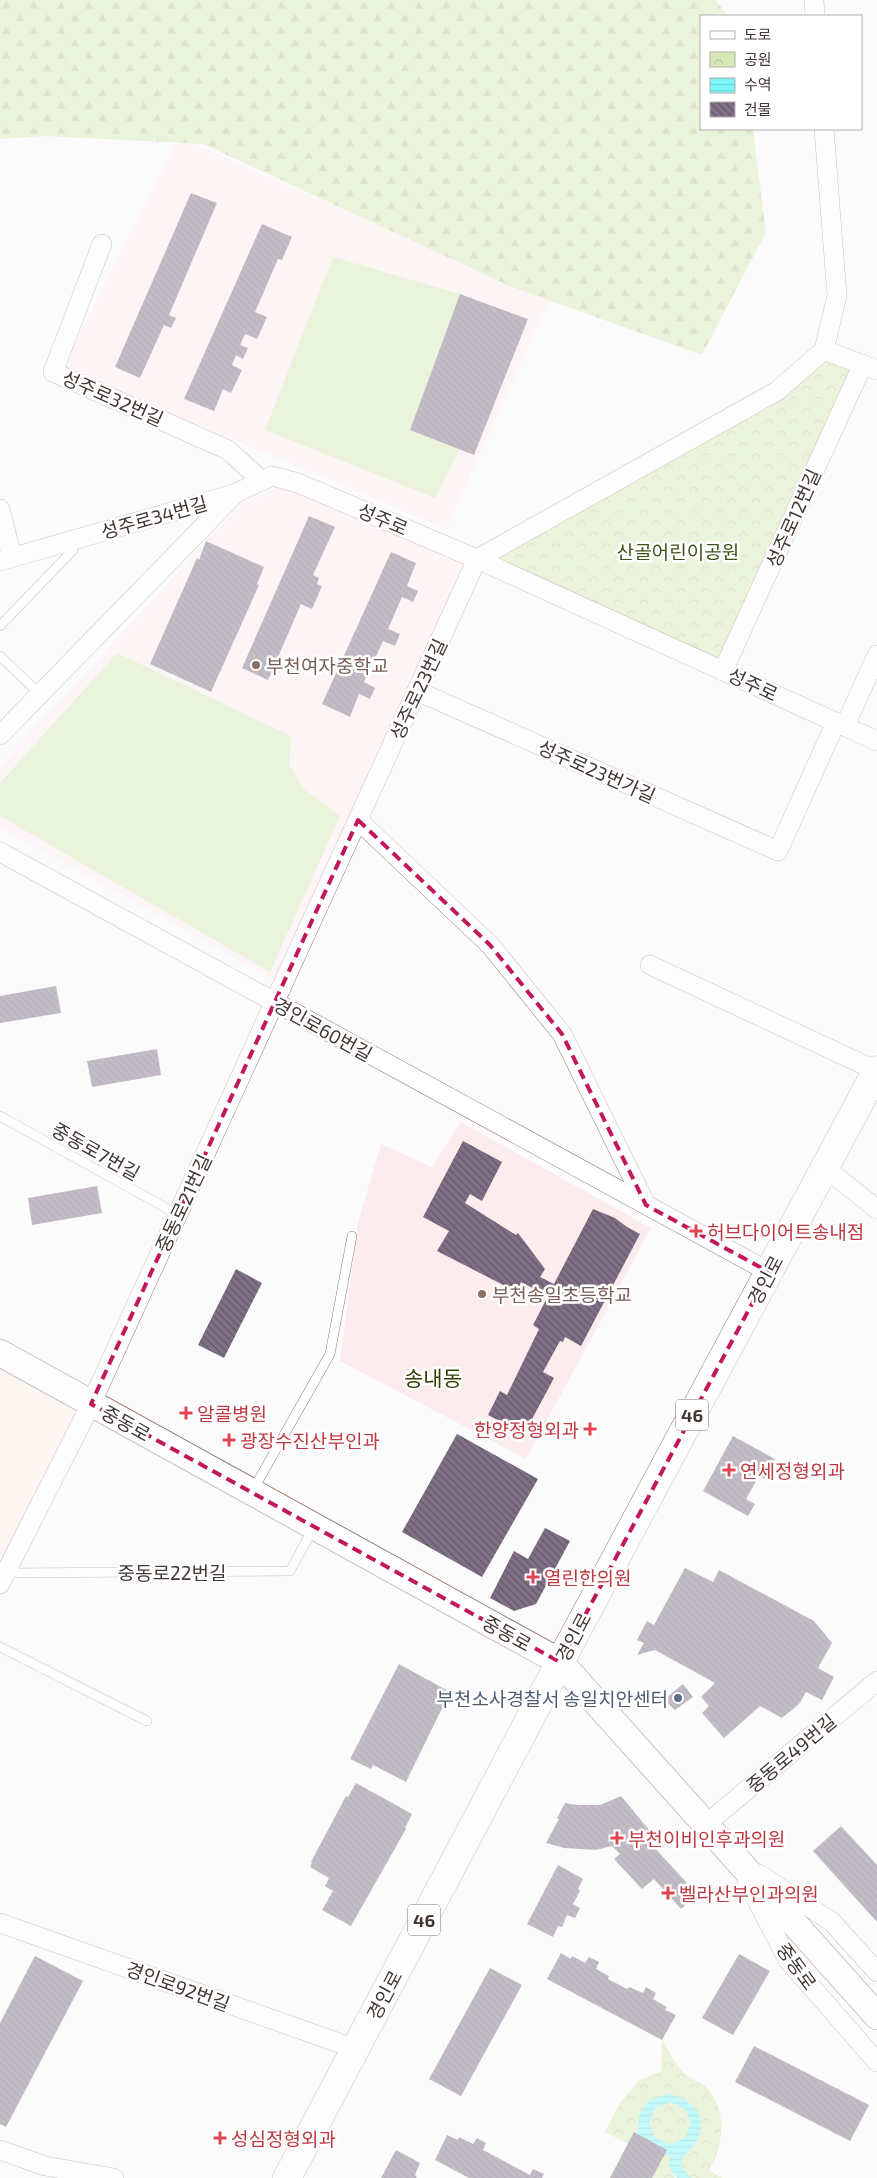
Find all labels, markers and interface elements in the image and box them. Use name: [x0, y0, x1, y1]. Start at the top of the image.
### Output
legend: [700, 15, 862, 130]
text: 도로: [744, 25, 772, 43]
text: 공원: [744, 50, 772, 68]
text: 수역: [744, 75, 772, 93]
text: 건물: [744, 100, 772, 118]
street label: 성주로32번길: [59, 365, 167, 431]
street label: 성주로12번길: [761, 465, 825, 571]
street label: 성주로34번길: [98, 491, 210, 543]
street label: 성주로: [354, 498, 412, 540]
park label: 산골어린이공원: [617, 540, 739, 563]
street label: 성주로23번길: [385, 635, 451, 743]
place label: 부천여자중학교: [266, 654, 388, 677]
marker: 부천여자중학교: [250, 659, 262, 671]
street label: 성주로: [724, 662, 782, 706]
street label: 성주로23번가길: [535, 735, 659, 807]
street label: 경인로60번길: [269, 992, 377, 1066]
street label: 중동로7번길: [48, 1117, 144, 1185]
street label: 중동로21번길: [150, 1150, 216, 1256]
place label: 허브다이어트송내점: [707, 1220, 864, 1243]
marker: 허브다이어트송내점: [689, 1224, 703, 1238]
street label: 경인로: [743, 1251, 787, 1309]
place label: 부천송일초등학교: [492, 1283, 632, 1306]
marker: 부천송일초등학교: [476, 1288, 488, 1300]
district label: 송내동: [404, 1365, 462, 1390]
street label: 중동로: [97, 1400, 155, 1446]
road number: 46: [676, 1400, 708, 1430]
place label: 알콜병원: [197, 1402, 267, 1425]
marker: 알콜병원: [179, 1406, 193, 1420]
place label: 한양정형외과: [474, 1418, 579, 1441]
marker: 한양정형외과: [583, 1422, 597, 1436]
place label: 광장수진산부인과: [240, 1429, 380, 1452]
marker: 광장수진산부인과: [222, 1433, 236, 1447]
place label: 연세정형외과: [740, 1459, 845, 1482]
marker: 연세정형외과: [722, 1463, 736, 1477]
street label: 중동로22번길: [118, 1561, 226, 1584]
place label: 열린한의원: [544, 1566, 631, 1589]
marker: 열린한의원: [526, 1570, 540, 1584]
street label: 경인로: [551, 1608, 595, 1666]
street label: 중동로: [478, 1610, 536, 1656]
place label: 부천소사경찰서 송일치안센터: [437, 1687, 668, 1710]
marker: 부천소사경찰서 송일치안센터: [672, 1692, 684, 1704]
street label: 중동로49번길: [741, 1709, 841, 1797]
place label: 부천이비인후과의원: [628, 1827, 785, 1850]
marker: 부천이비인후과의원: [610, 1831, 624, 1845]
place label: 벨라산부인과의원: [679, 1882, 819, 1905]
marker: 벨라산부인과의원: [661, 1886, 675, 1900]
road number: 46: [408, 1904, 440, 1936]
street label: 중동로: [772, 1938, 822, 1994]
street label: 경인로92번길: [123, 1957, 233, 2015]
street label: 경인로: [362, 1966, 406, 2024]
place label: 성심정형외과: [231, 2127, 336, 2150]
marker: 성심정형외과: [213, 2131, 227, 2145]

